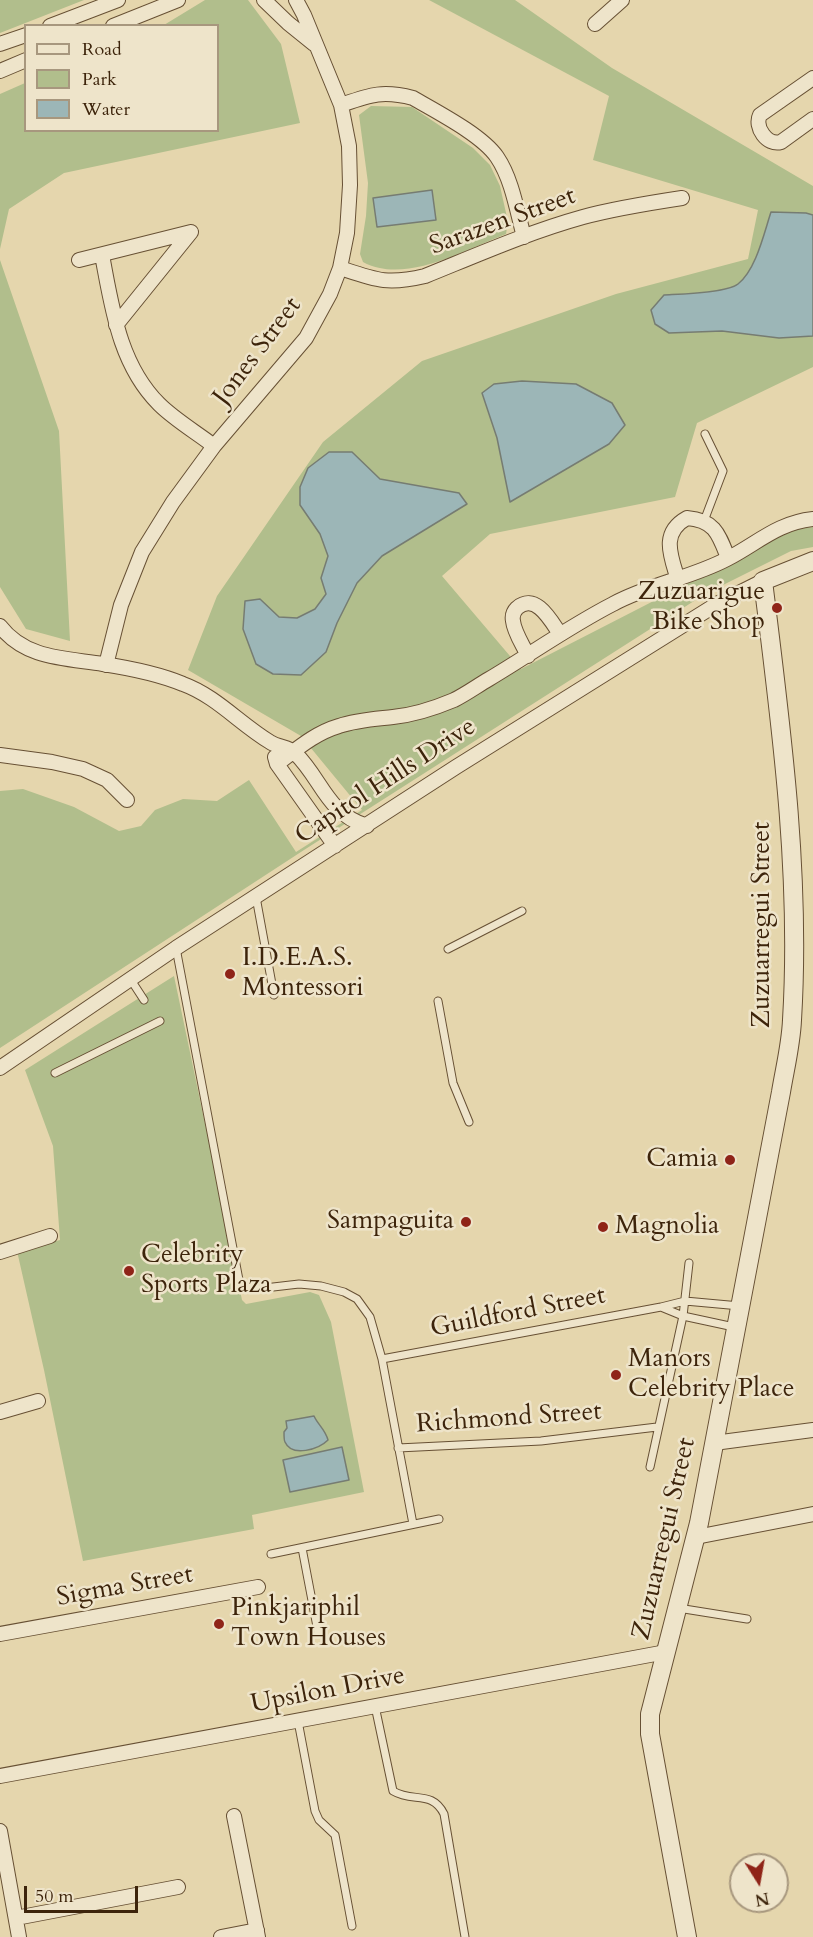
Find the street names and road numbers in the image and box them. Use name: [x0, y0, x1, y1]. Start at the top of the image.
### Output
street label: Sarazen Street: [426, 181, 580, 263]
street label: Jones Street: [207, 292, 309, 412]
street label: Capitol Hills Drive: [290, 712, 482, 852]
street label: Zuzuarregui Street: [747, 822, 779, 1028]
street label: Guildford Street: [428, 1281, 608, 1345]
street label: Richmond Street: [415, 1397, 603, 1441]
street label: Zuzuarregui Street: [627, 1435, 703, 1643]
street label: Sigma Street: [55, 1560, 195, 1614]
street label: Upsilon Drive: [248, 1661, 408, 1721]

